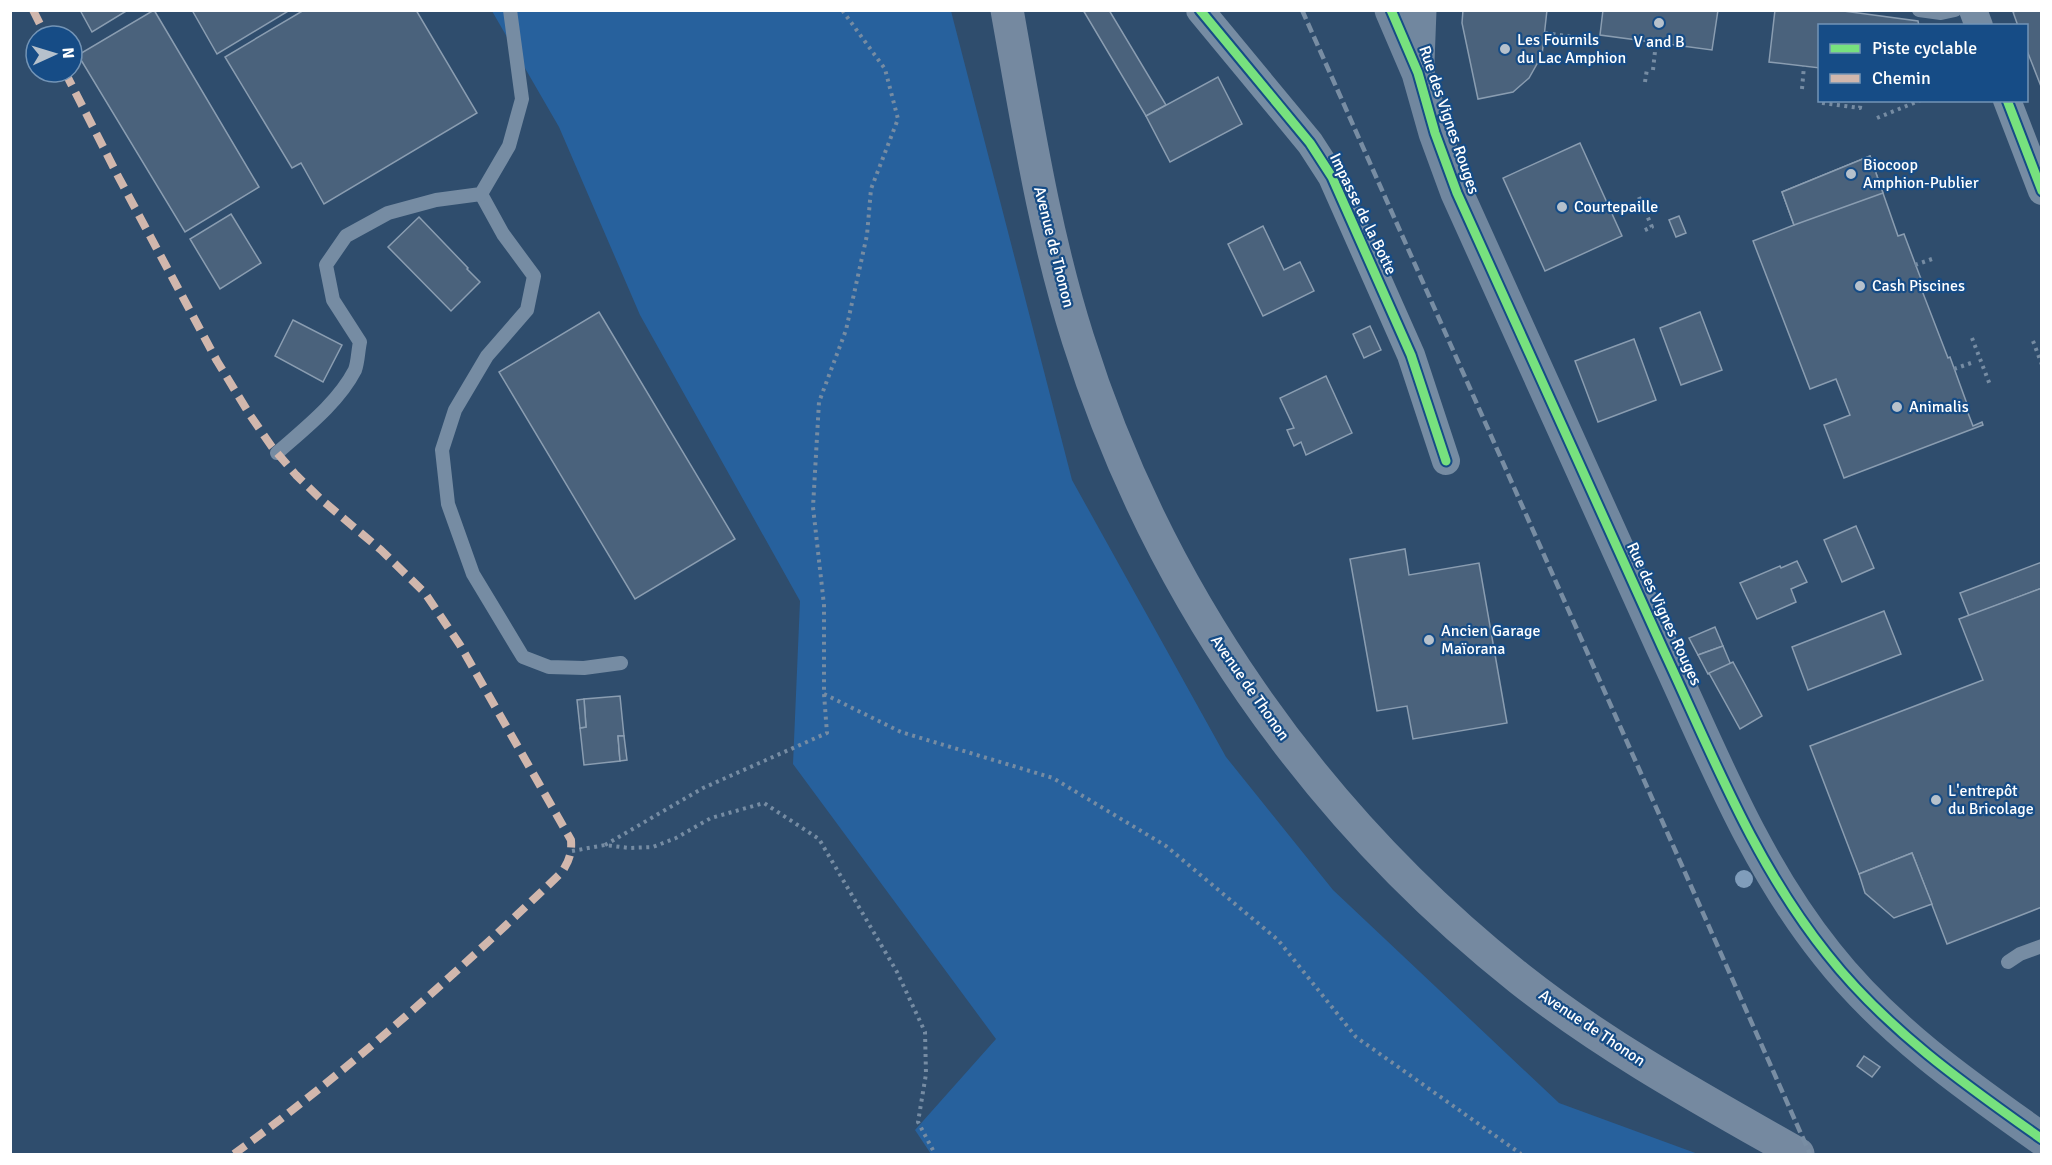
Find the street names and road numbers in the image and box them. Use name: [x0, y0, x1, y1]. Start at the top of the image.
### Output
street label: Rue des Vignes Rouges: [1414, 43, 1484, 197]
street label: Impasse de la Botte: [1325, 150, 1401, 278]
street label: Avenue de Thonon: [1029, 184, 1079, 310]
street label: Rue des Vignes Rouges: [1622, 539, 1706, 689]
street label: Avenue de Thonon: [1206, 631, 1294, 745]
street label: Avenue de Thonon: [1535, 985, 1649, 1071]

